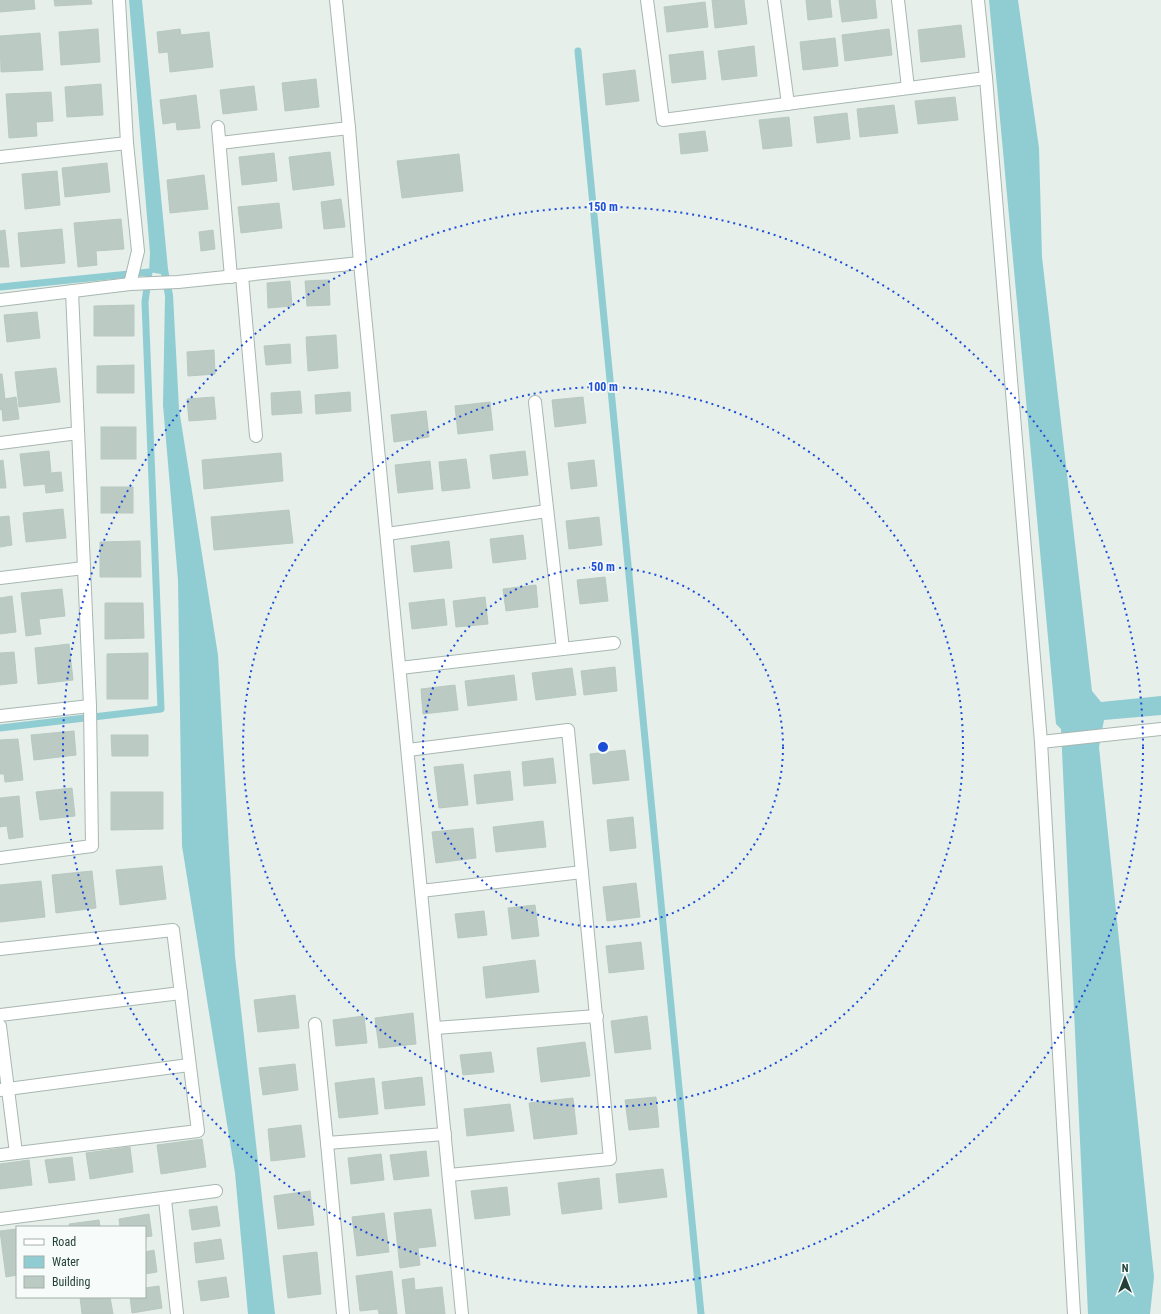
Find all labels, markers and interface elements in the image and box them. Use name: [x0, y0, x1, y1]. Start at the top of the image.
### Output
text: 150 m: [588, 200, 618, 214]
text: 100 m: [588, 380, 618, 394]
text: 50 m: [591, 560, 615, 574]
centre of rings: [596, 740, 610, 754]
legend: [16, 1226, 146, 1298]
text: Road: [52, 1235, 76, 1249]
text: Water: [52, 1255, 80, 1269]
north arrow: [1105, 1258, 1145, 1298]
text: N: [1122, 1262, 1129, 1275]
text: Building: [52, 1275, 90, 1289]

